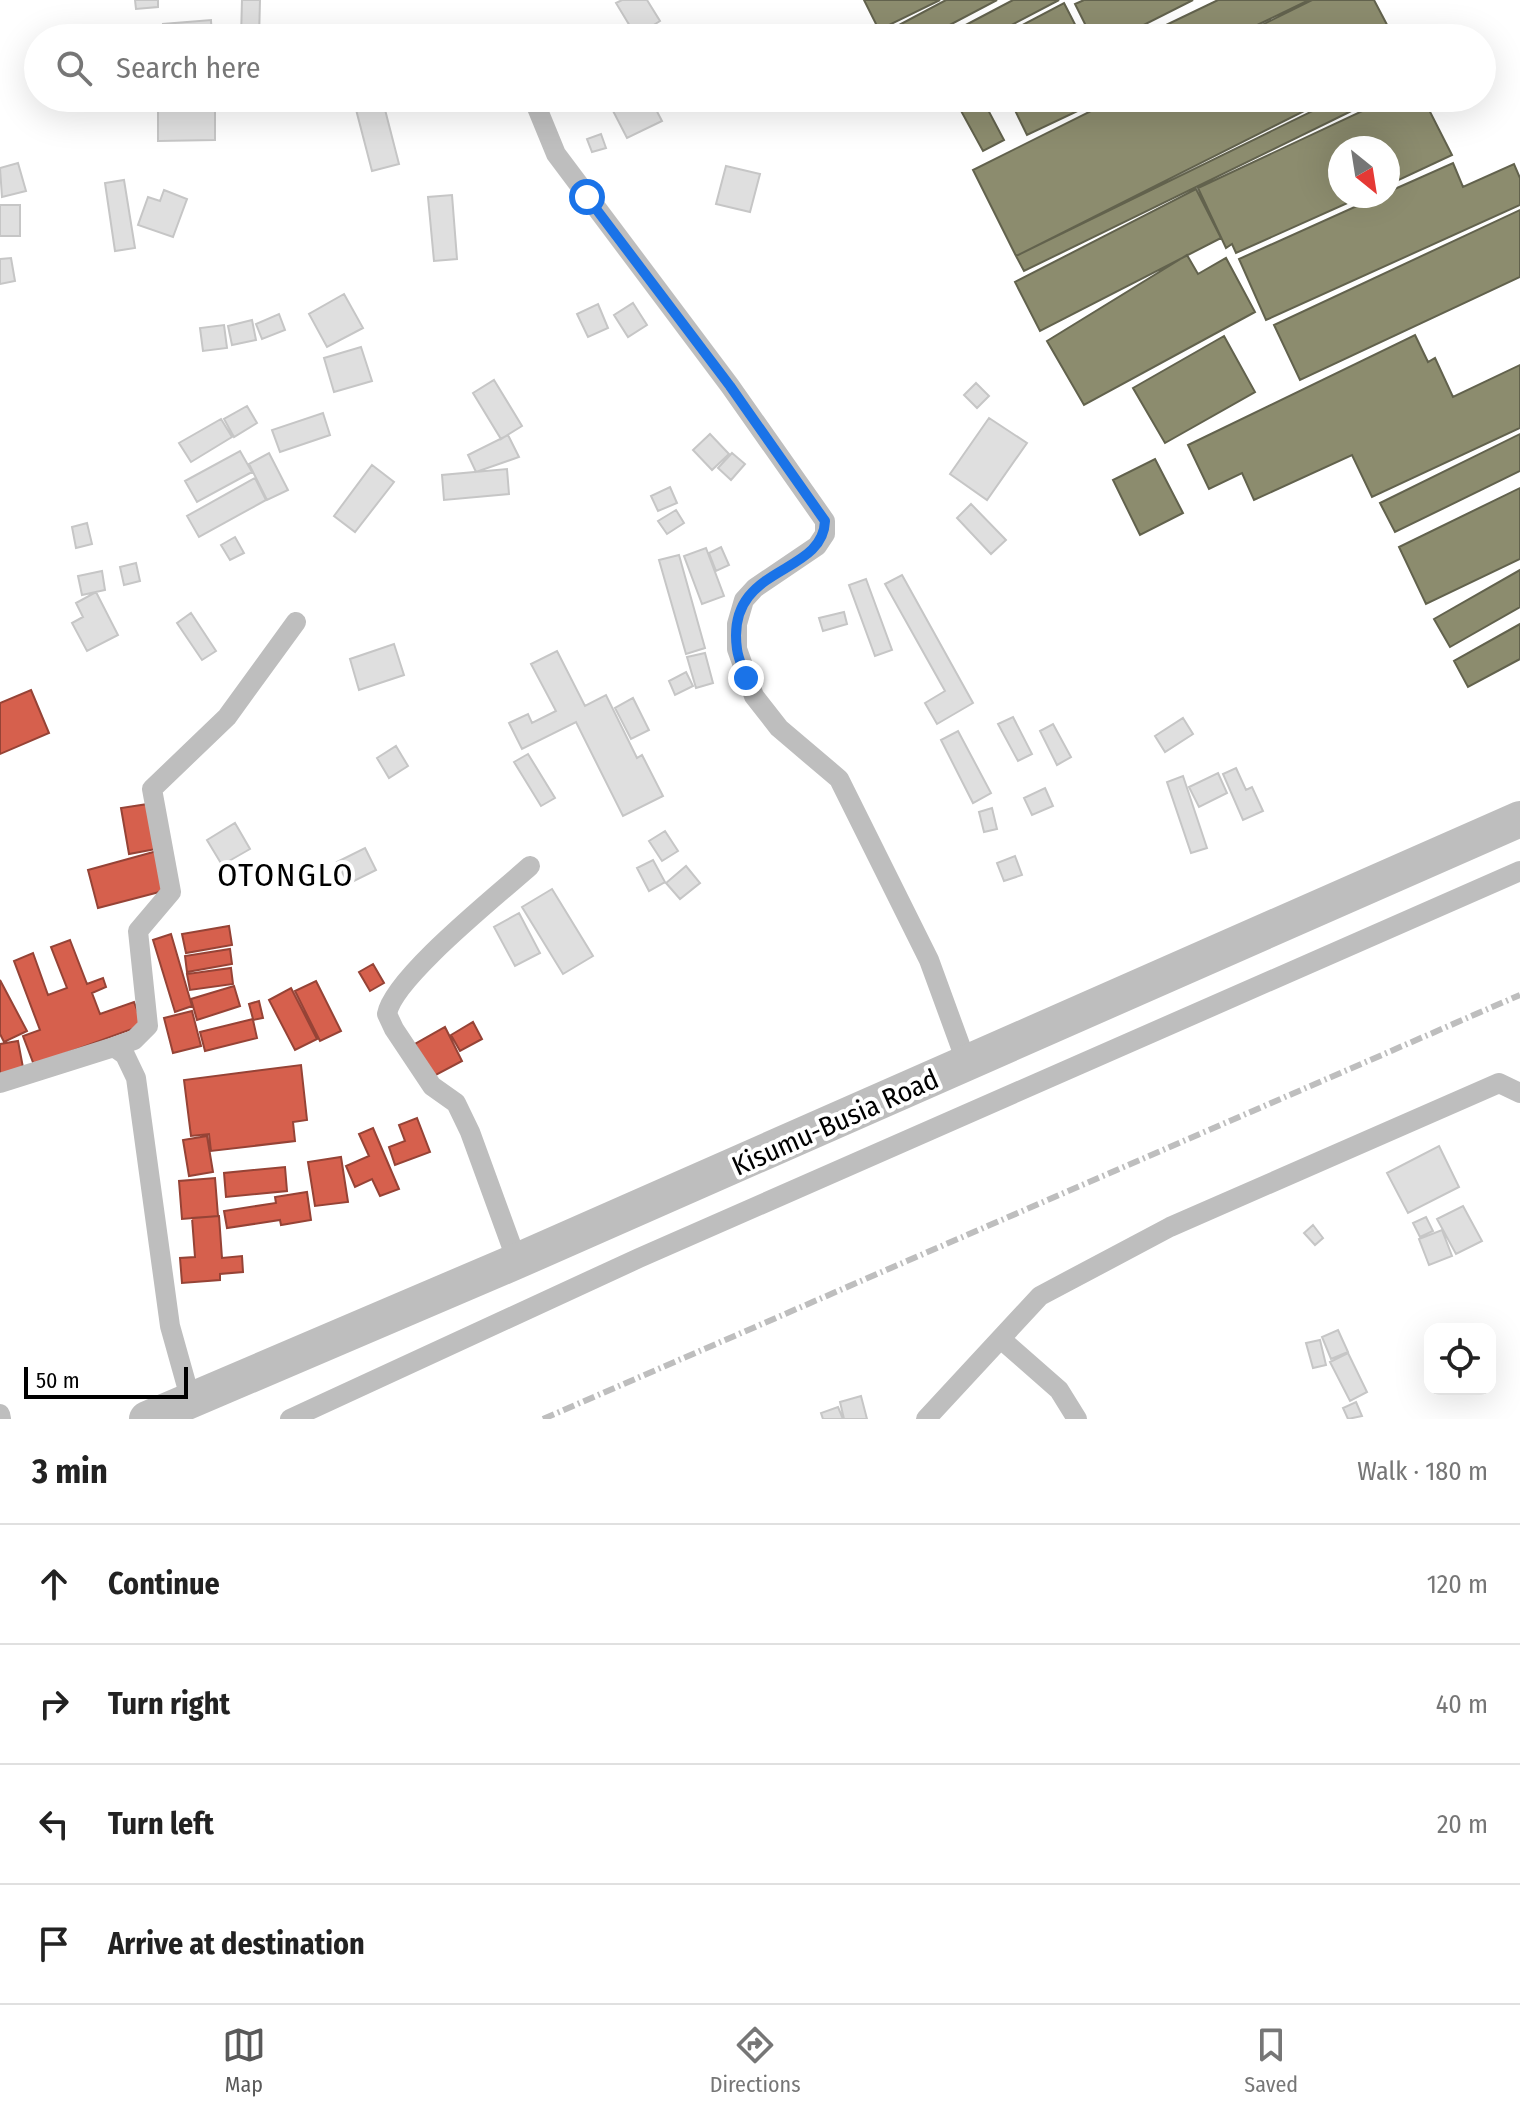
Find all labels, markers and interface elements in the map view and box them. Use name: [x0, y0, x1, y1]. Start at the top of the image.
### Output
search box: [24, 24, 1496, 112]
icon: search: [52, 46, 96, 90]
text: Search here: [116, 50, 261, 86]
north arrow: [1328, 136, 1400, 208]
route start: [569, 179, 605, 215]
route end: [728, 660, 764, 696]
district label: OTONGLO: [217, 856, 355, 894]
street label: Kisumu-Busia Road: [727, 1062, 943, 1183]
map controls: [1424, 1323, 1496, 1395]
button: locate: [1424, 1323, 1496, 1395]
scale bar: [24, 1363, 188, 1399]
text: 50 m: [36, 1367, 80, 1394]
text: 3 min: [32, 1451, 108, 1492]
text: Walk · 180 m: [1357, 1456, 1488, 1487]
icon: ahead: [32, 1562, 76, 1606]
text: Continue: [108, 1566, 220, 1602]
text: 120 m: [1427, 1569, 1488, 1600]
icon: right: [32, 1682, 76, 1726]
text: Turn right: [108, 1686, 230, 1722]
text: 40 m: [1436, 1689, 1488, 1720]
icon: left: [32, 1802, 76, 1846]
text: Turn left: [108, 1806, 214, 1842]
text: 20 m: [1437, 1809, 1488, 1840]
icon: arrive: [32, 1922, 76, 1966]
text: Arrive at destination: [108, 1926, 365, 1962]
tab: Map: [222, 2023, 266, 2098]
tab: Directions: [710, 2023, 801, 2098]
tab: Saved: [1244, 2023, 1298, 2098]

